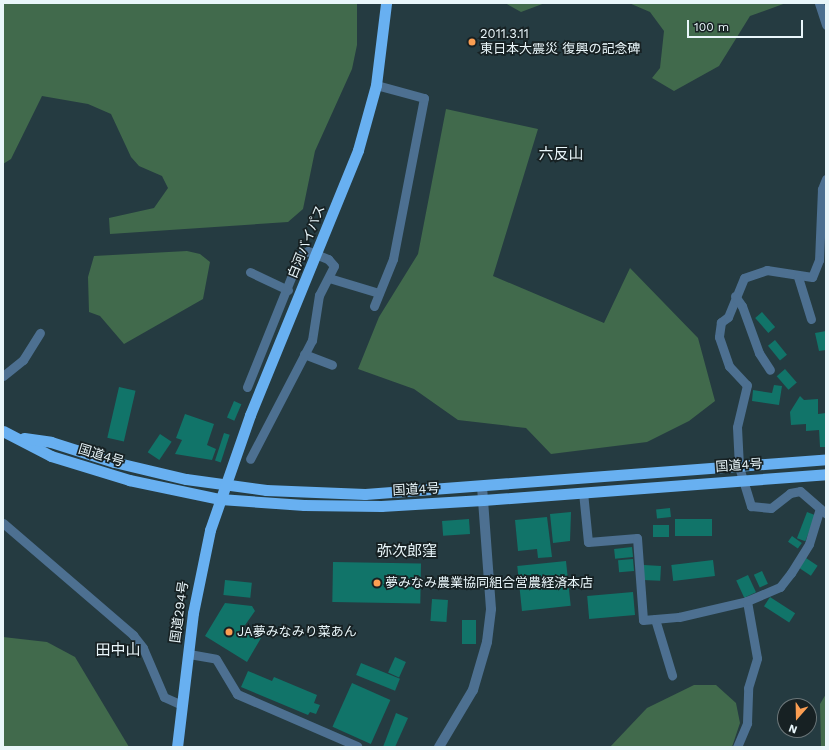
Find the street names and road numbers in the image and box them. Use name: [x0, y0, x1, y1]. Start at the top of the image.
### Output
street label: 白河バイパス: [285, 203, 329, 281]
street label: 国道4号: [76, 442, 126, 470]
street label: 国道4号: [715, 457, 763, 475]
street label: 国道4号: [392, 481, 440, 499]
street label: 国道294号: [168, 580, 192, 644]

